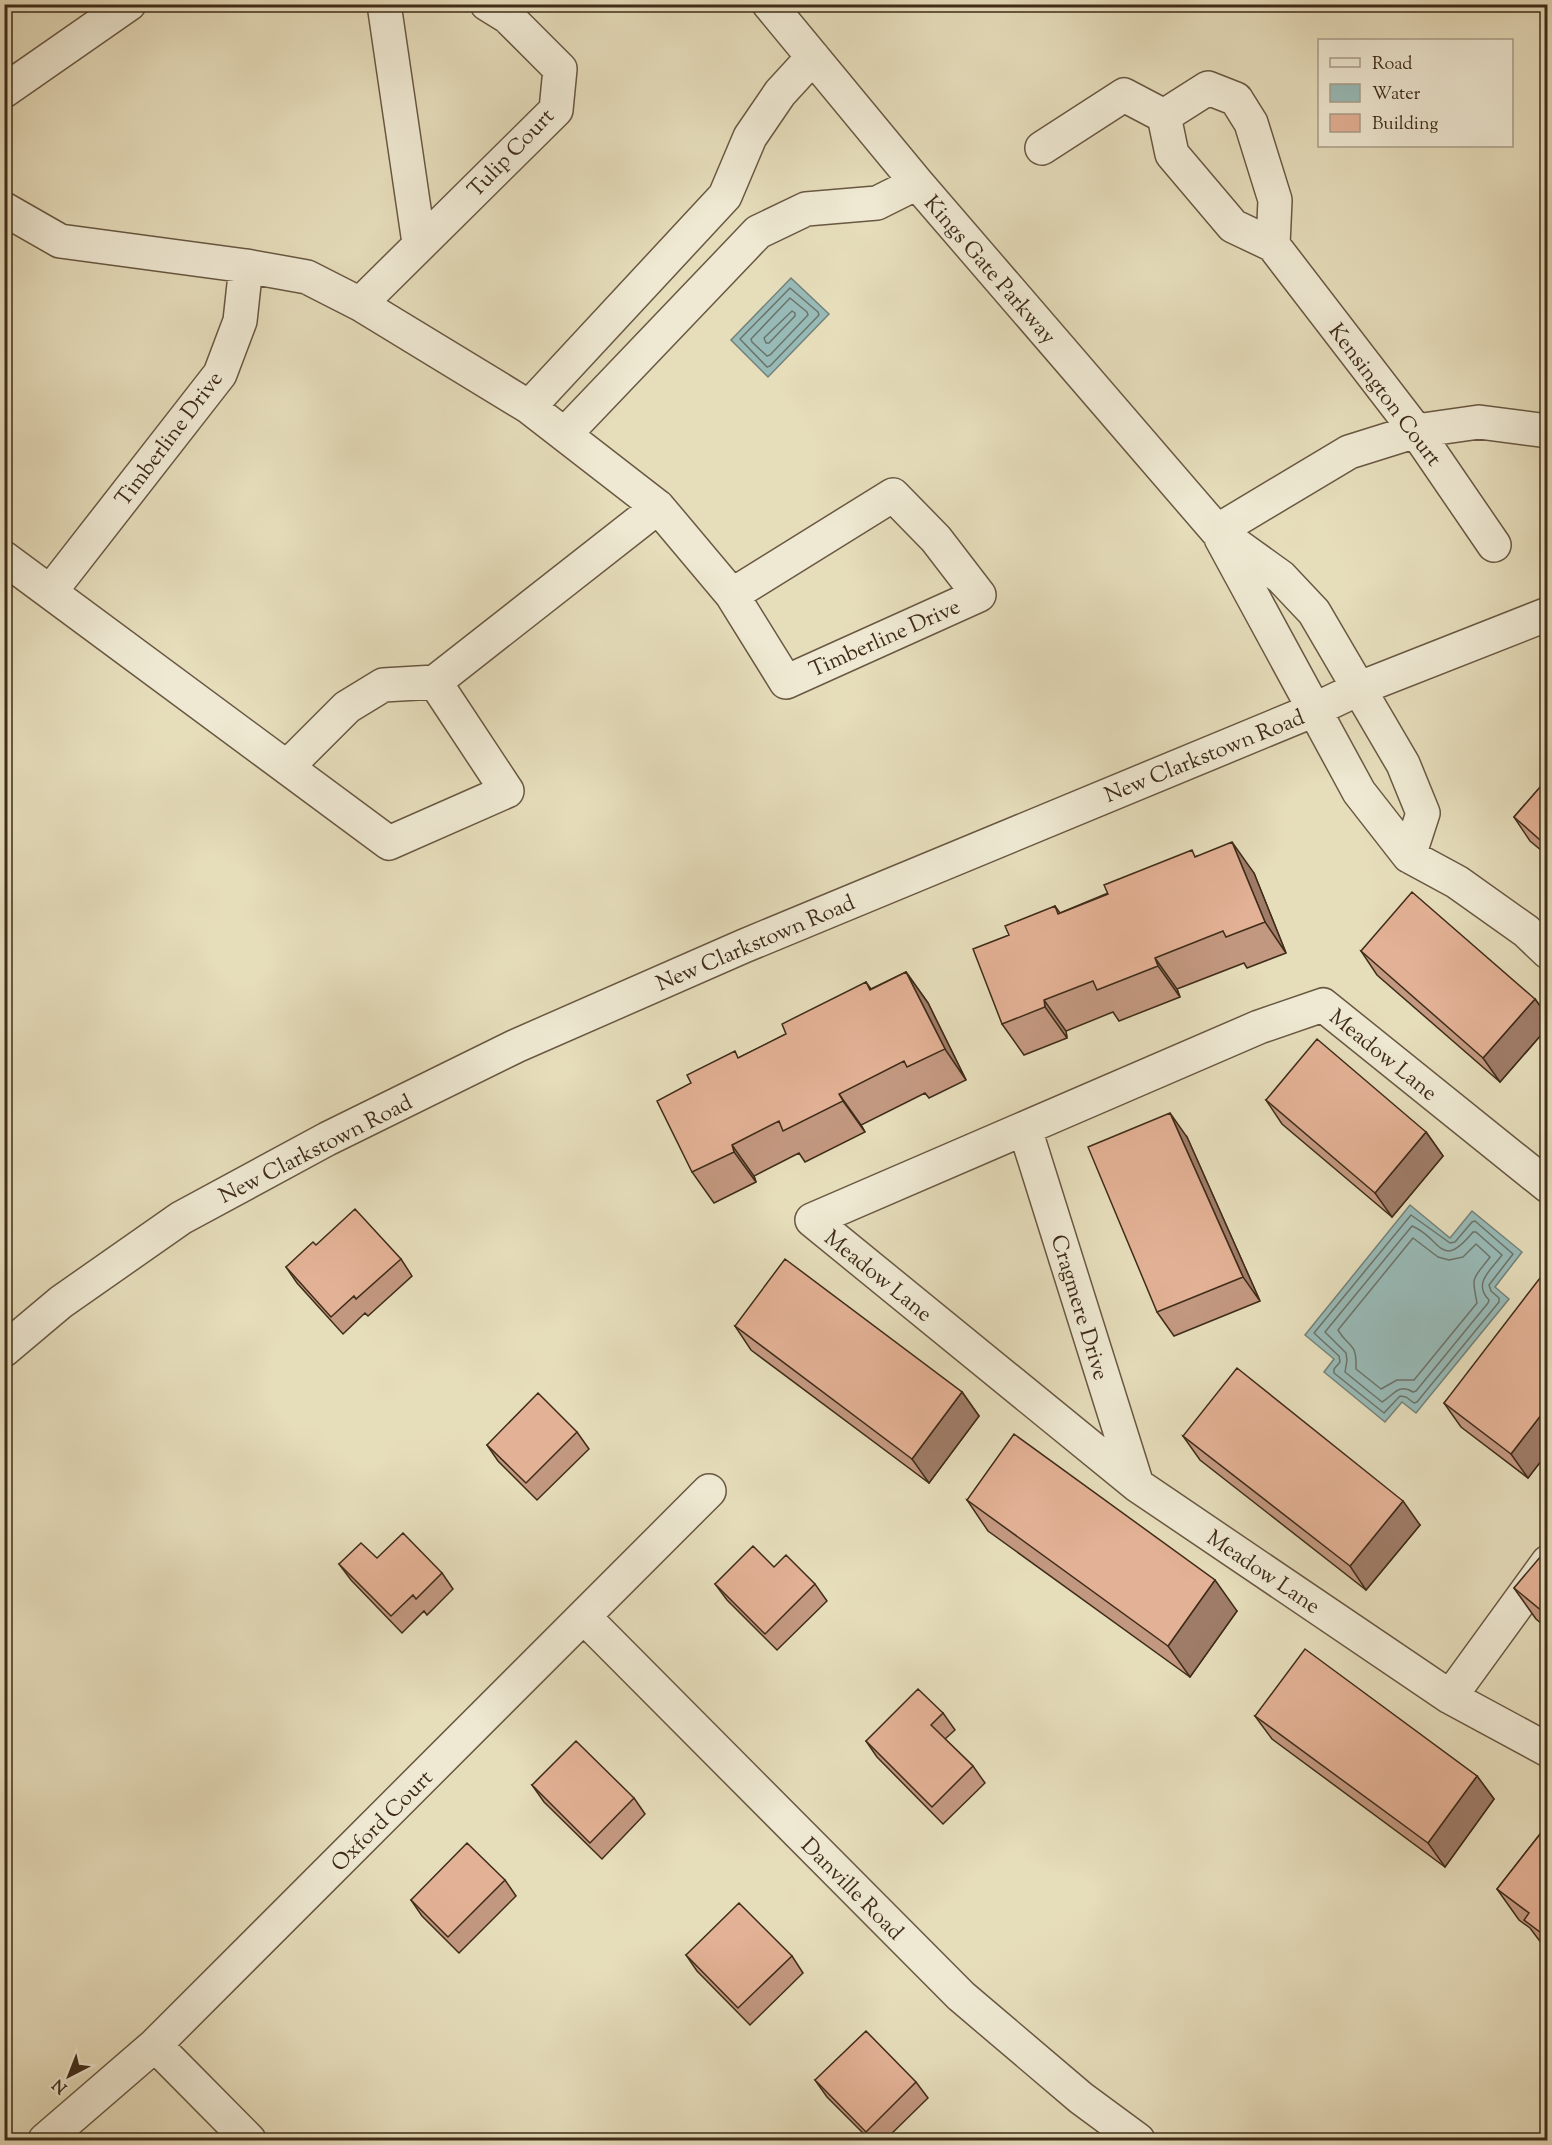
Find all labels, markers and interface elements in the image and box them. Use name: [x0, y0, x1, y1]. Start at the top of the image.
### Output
legend: [1318, 39, 1513, 147]
text: Road: [1372, 52, 1412, 78]
text: Water: [1372, 82, 1421, 108]
street label: Tulip Court: [461, 102, 563, 206]
text: Building: [1372, 112, 1438, 138]
street label: Kings Gate Parkway: [915, 189, 1063, 353]
street label: Kensington Court: [1319, 318, 1448, 474]
street label: Timberline Drive: [109, 365, 232, 514]
street label: Timberline Drive: [805, 592, 966, 687]
street label: New Clarkstown Road: [1100, 703, 1310, 813]
street label: New Clarkstown Road: [652, 888, 861, 1001]
street label: Meadow Lane: [1321, 1003, 1443, 1110]
street label: New Clarkstown Road: [214, 1088, 419, 1213]
street label: Meadow Lane: [816, 1224, 938, 1331]
street label: Cragmere Drive: [1041, 1231, 1115, 1385]
street label: Meadow Lane: [1199, 1524, 1326, 1623]
street label: Oxford Court: [325, 1764, 442, 1880]
street label: Danville Road: [792, 1831, 910, 1949]
north arrow: [39, 2046, 99, 2106]
text: N: [48, 2072, 73, 2098]

